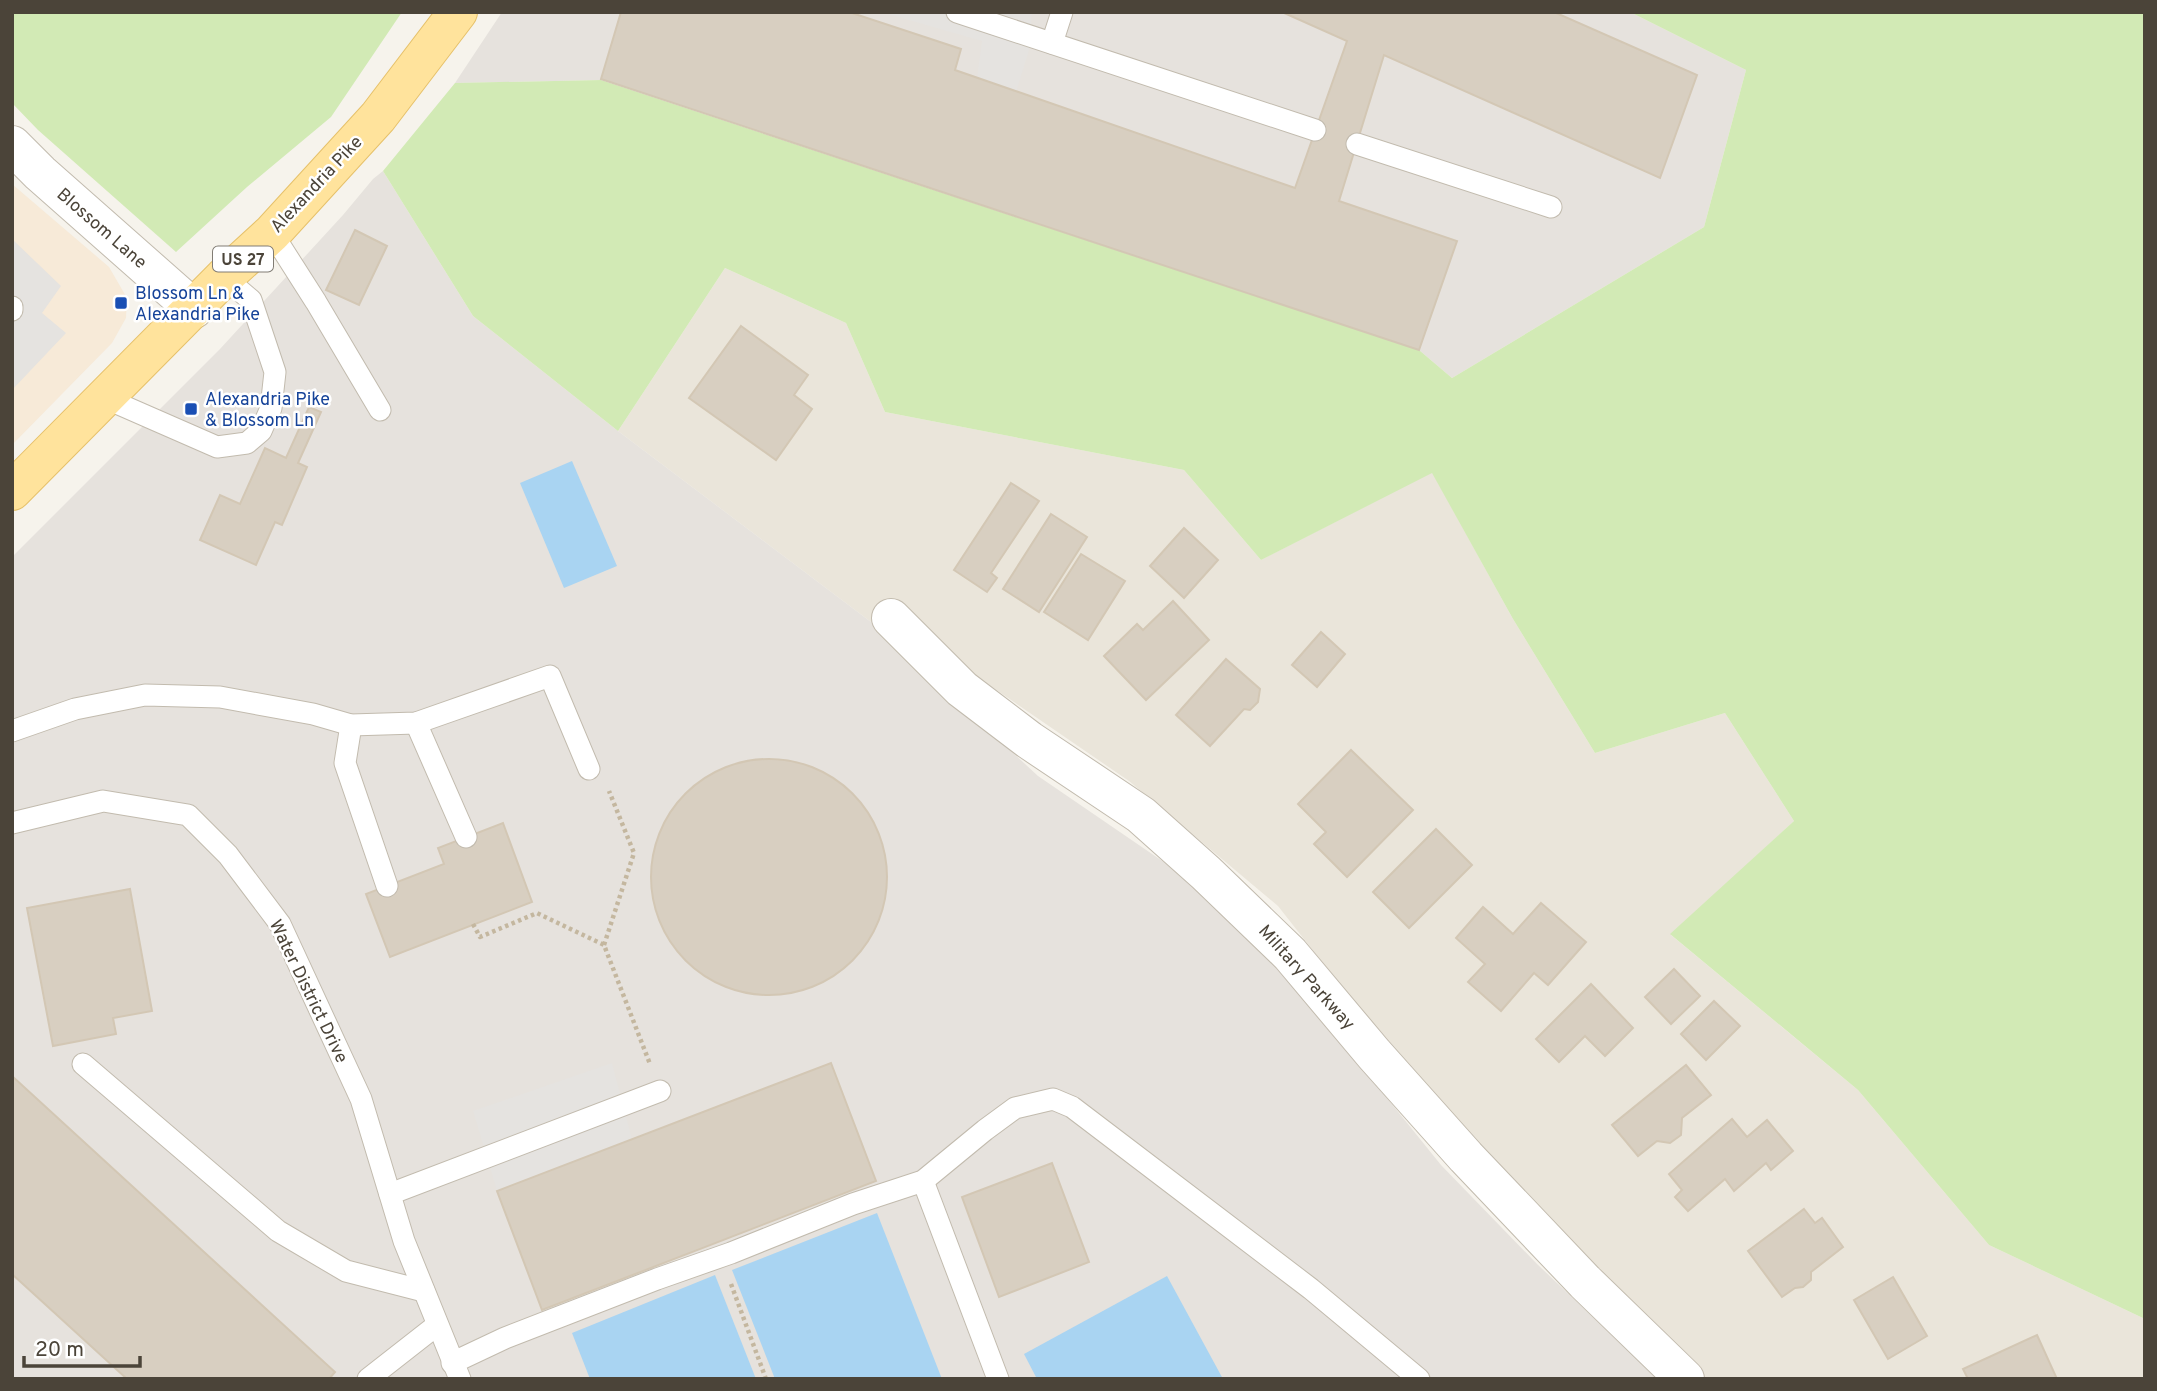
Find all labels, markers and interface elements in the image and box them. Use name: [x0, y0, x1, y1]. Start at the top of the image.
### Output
street label: Alexandria Pike: [266, 131, 368, 239]
street label: Blossom Lane: [51, 184, 151, 275]
road number: US 27: [213, 246, 273, 272]
place label: Blossom Ln & Alexandria Pike: [135, 283, 260, 327]
marker: Blossom Ln & Alexandria Pike: [113, 295, 129, 311]
place label: Alexandria Pike & Blossom Ln: [205, 389, 330, 433]
marker: Alexandria Pike & Blossom Ln: [183, 401, 199, 417]
street label: Water District Drive: [263, 916, 352, 1067]
street label: Military Parkway: [1252, 920, 1359, 1036]
scale bar: [24, 1324, 140, 1368]
text: 20 m: [35, 1337, 84, 1364]

